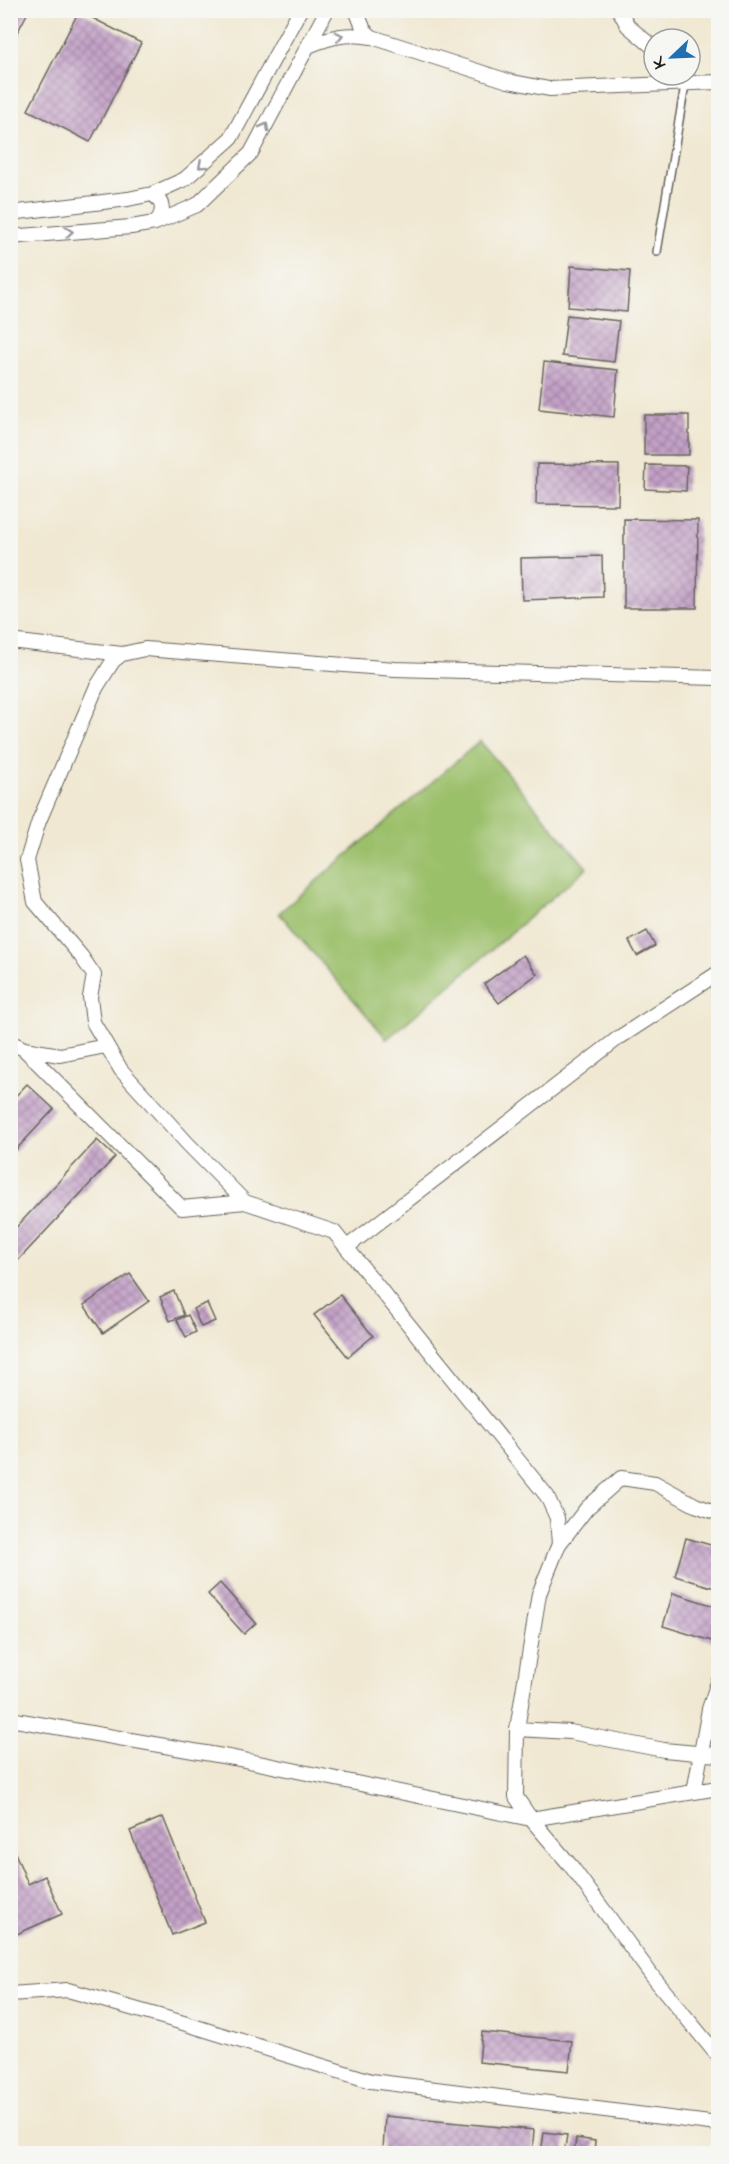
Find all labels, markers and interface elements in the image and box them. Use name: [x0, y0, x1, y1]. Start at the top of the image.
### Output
north arrow: [642, 27, 702, 87]
one-way arrow: [334, 30, 344, 43]
text: K: [647, 52, 671, 72]
one-way arrow: [258, 123, 269, 133]
one-way arrow: [197, 157, 208, 168]
one-way arrow: [64, 226, 73, 239]

